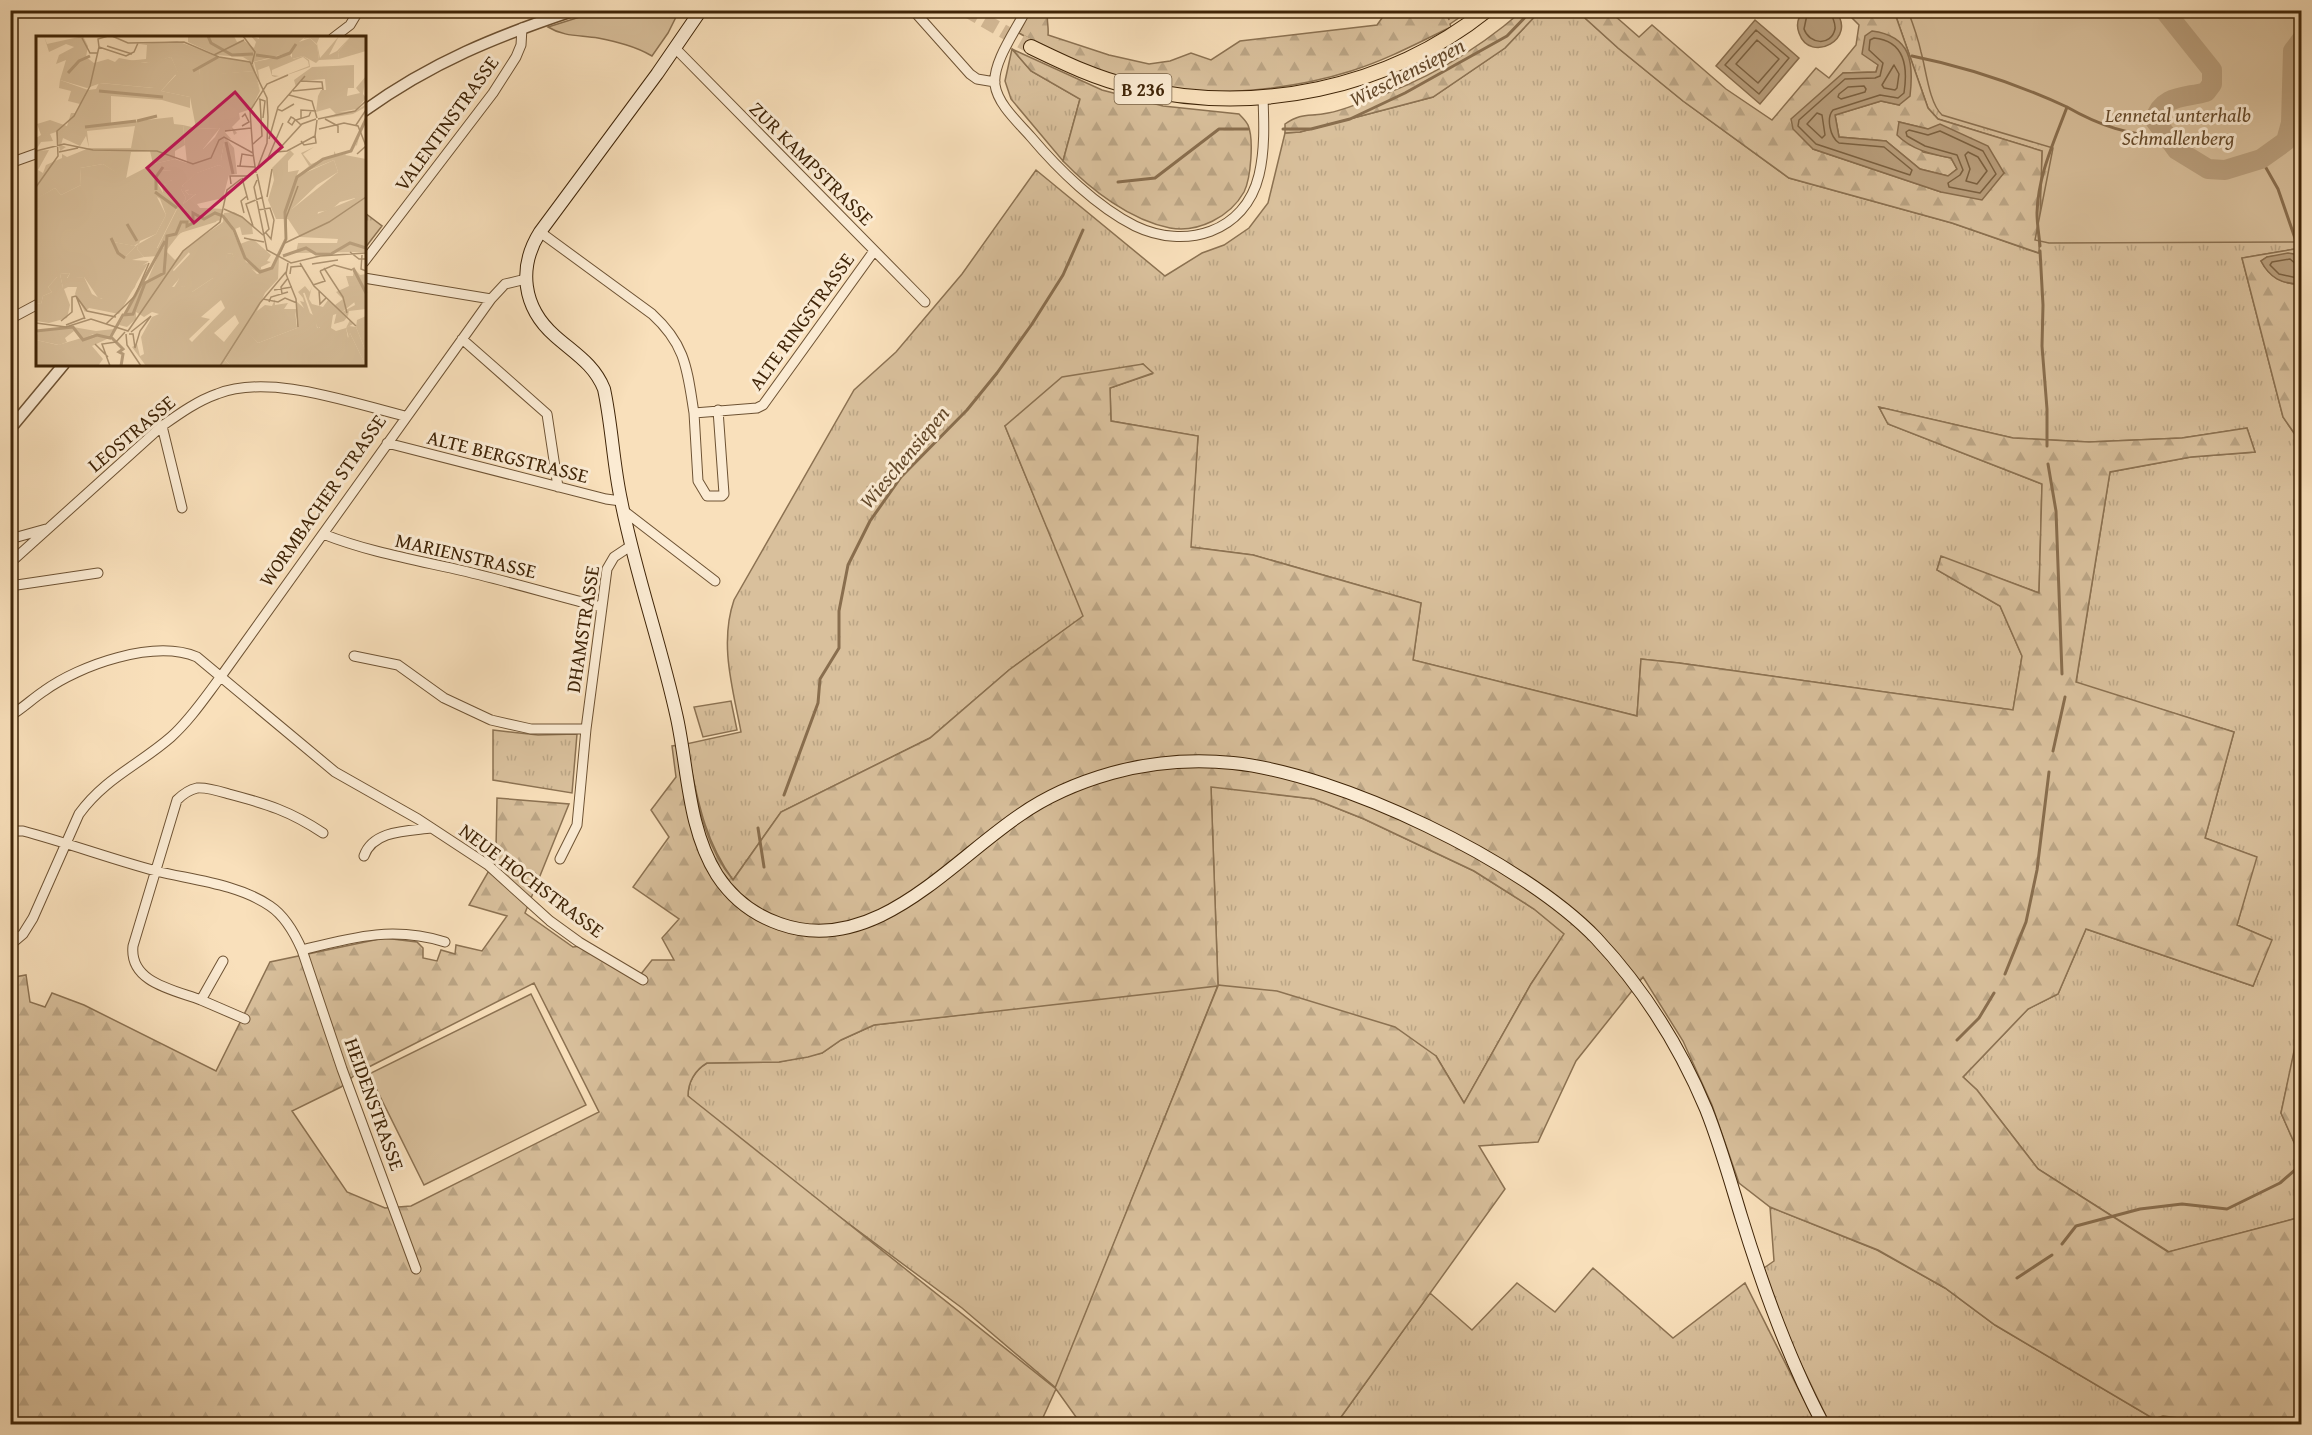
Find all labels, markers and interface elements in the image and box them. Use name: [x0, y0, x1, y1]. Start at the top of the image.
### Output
water label: Wieschensiepen: [1344, 29, 1470, 114]
inset map: [36, 36, 366, 366]
street label: VALENTINSTRASSE: [387, 49, 505, 197]
road number: B 236: [1114, 74, 1172, 104]
street label: ZUR KAMPSTRASSE: [743, 94, 881, 232]
park label: Lennetal unterhalb Schmallenberg: [2104, 100, 2251, 152]
street label: ALTE RINGSTRASSE: [741, 246, 861, 396]
street label: LEOSTRASSE: [81, 388, 181, 478]
water label: Wieschensiepen: [852, 399, 957, 515]
street label: WORMBACHER STRASSE: [252, 408, 392, 592]
street label: ALTE BERGSTRASSE: [424, 422, 592, 490]
street label: MARIENSTRASSE: [393, 525, 539, 585]
street label: DHAMSTRASSE: [558, 563, 606, 695]
street label: NEUE HOCHSTRASSE: [454, 816, 610, 944]
street label: HEIDENSTRASSE: [338, 1034, 412, 1174]

